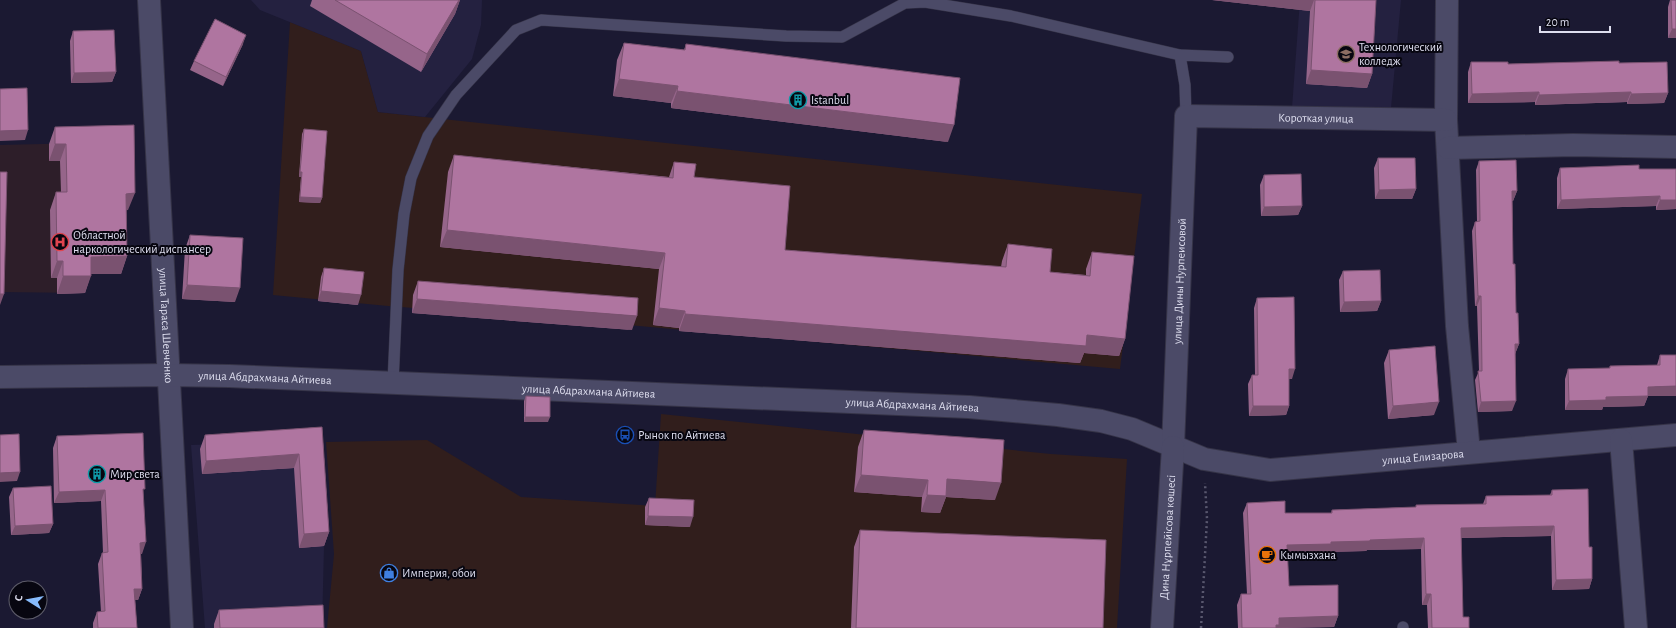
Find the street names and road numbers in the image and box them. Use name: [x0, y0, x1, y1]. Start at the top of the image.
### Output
street label: Короткая улица: [1278, 111, 1354, 125]
street label: улица Дины Нурпеисовой: [1171, 218, 1188, 345]
street label: улица Тараса Шевченко: [156, 267, 175, 384]
street label: улица Абдрахмана Айтиева: [197, 369, 332, 386]
street label: улица Абдрахмана Айтиева: [521, 382, 656, 400]
street label: улица Абдрахмана Айтиева: [844, 396, 980, 414]
street label: улица Елизарова: [1381, 447, 1465, 467]
street label: Дина Нұрпейісова көшесі: [1158, 475, 1177, 600]

